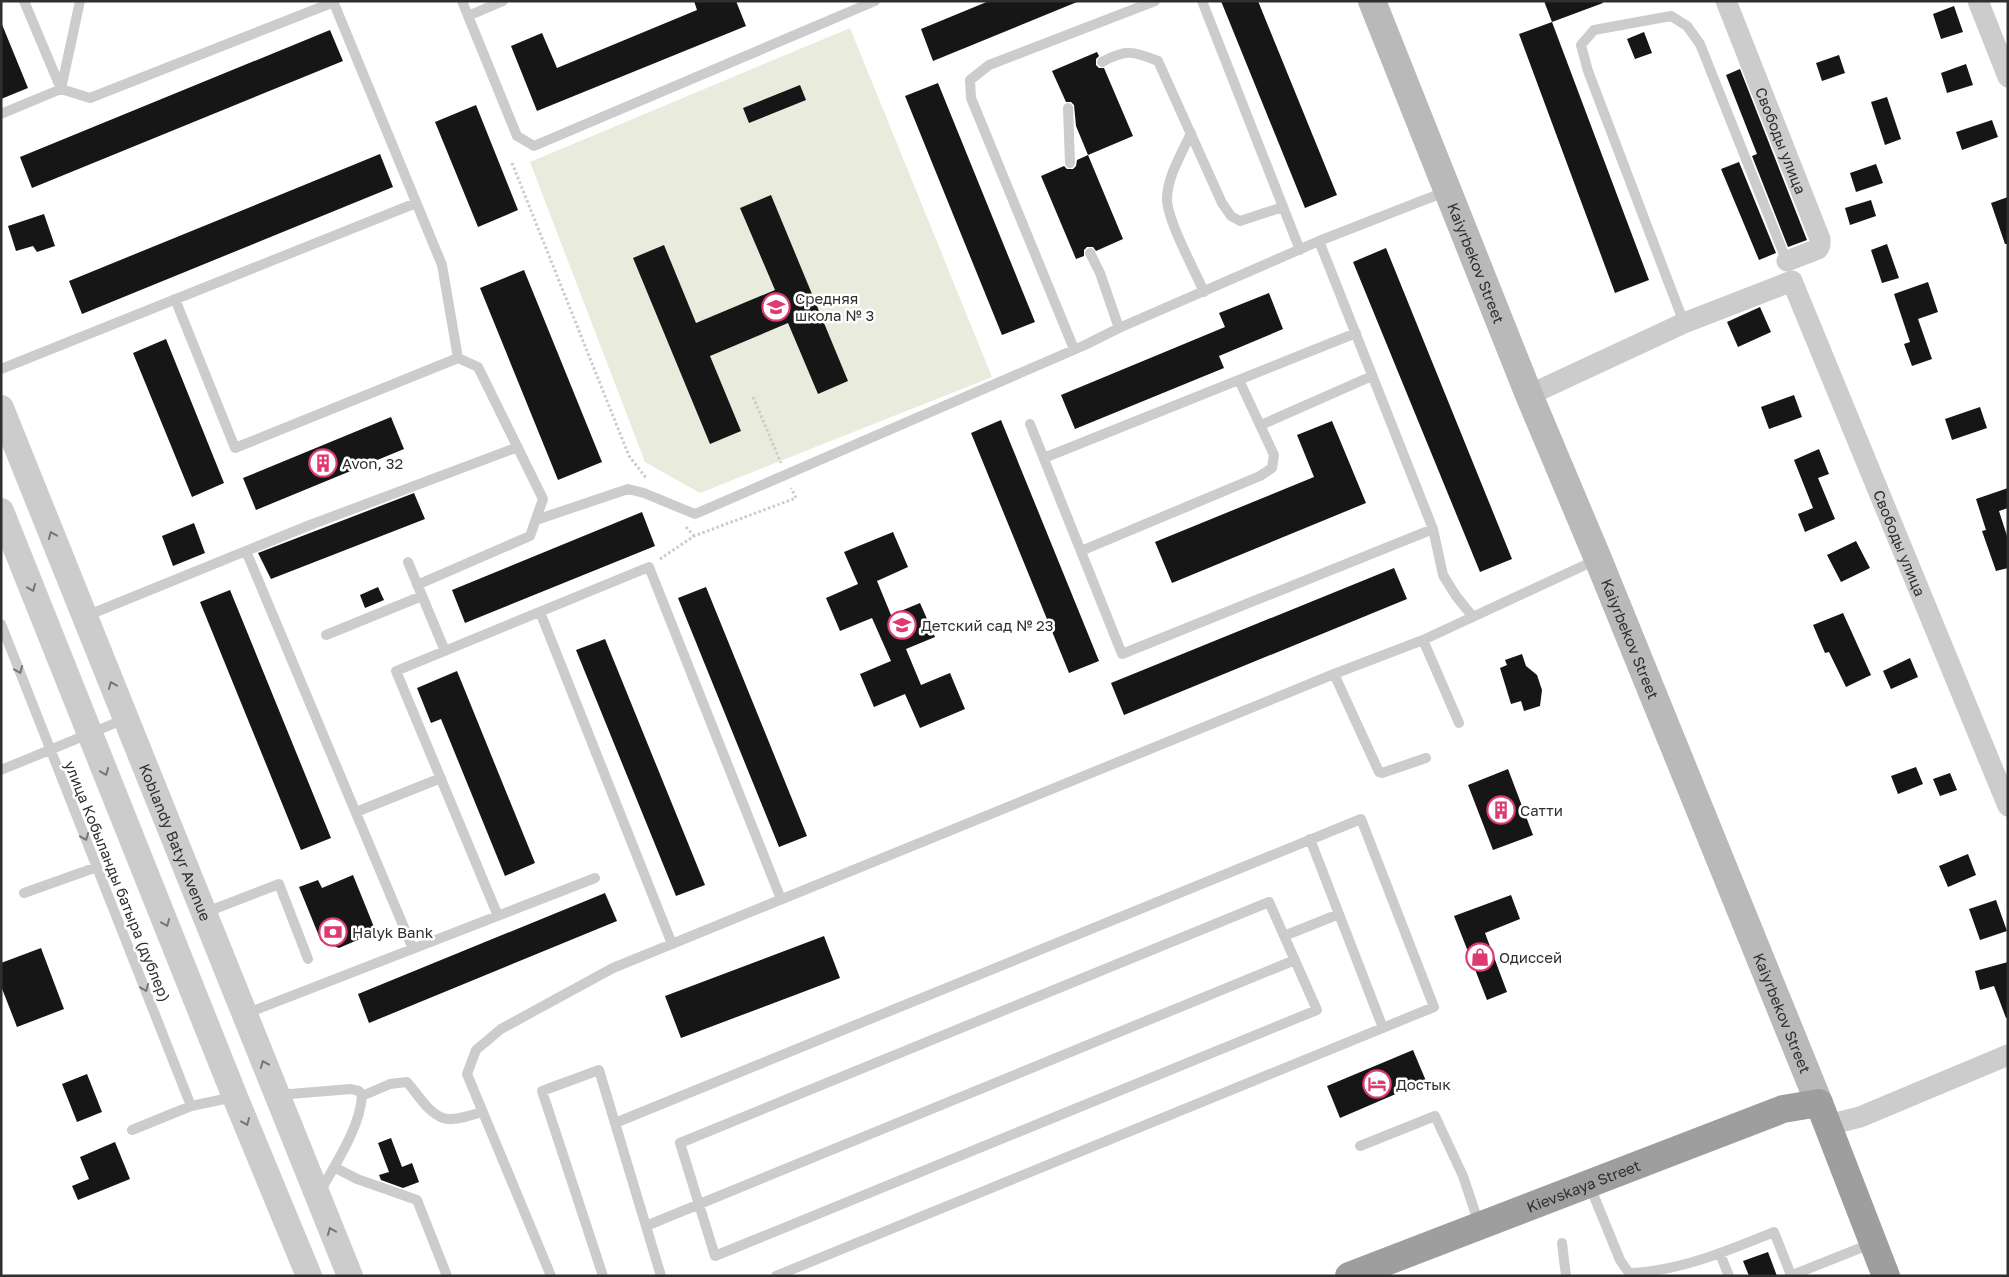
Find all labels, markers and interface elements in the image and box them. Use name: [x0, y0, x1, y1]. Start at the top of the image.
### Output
street label: Свободы улица: [1752, 85, 1810, 196]
street label: Kaiyrbekov Street: [1444, 200, 1509, 326]
place label: Средняя школа № 3: [795, 289, 874, 324]
school or university icon: Средняя школа № 3: [761, 292, 791, 322]
building icon: Avon, 32: [308, 448, 338, 478]
place label: Avon, 32: [342, 454, 403, 472]
street label: Свободы улица: [1870, 487, 1930, 599]
one-way arrow: [48, 531, 58, 539]
street label: Kaiyrbekov Street: [1598, 576, 1663, 702]
one-way arrow: [27, 584, 37, 592]
school or university icon: Детский сад № 23: [887, 610, 917, 640]
place label: Детский сад № 23: [921, 616, 1054, 634]
one-way arrow: [13, 665, 23, 674]
one-way arrow: [108, 682, 118, 690]
street label: улица Кобыланды батыра (дублер): [61, 758, 175, 1004]
street label: Koblandy Batyr Avenue: [136, 761, 215, 924]
one-way arrow: [99, 767, 110, 776]
building icon: Сатти: [1486, 795, 1516, 825]
place label: Сатти: [1520, 801, 1563, 819]
one-way arrow: [79, 832, 89, 841]
bank icon: Halyk Bank: [318, 917, 348, 947]
one-way arrow: [159, 918, 170, 927]
place label: Halyk Bank: [352, 923, 434, 941]
shop icon: Одиссей: [1465, 942, 1495, 972]
place label: Одиссей: [1499, 948, 1562, 966]
street label: Kaiyrbekov Street: [1750, 950, 1815, 1076]
one-way arrow: [139, 984, 149, 992]
one-way arrow: [260, 1060, 270, 1069]
hotel icon: Достык: [1362, 1069, 1392, 1099]
place label: Достык: [1396, 1075, 1451, 1093]
one-way arrow: [239, 1117, 250, 1126]
street label: Kievskaya Street: [1524, 1156, 1643, 1216]
one-way arrow: [327, 1227, 337, 1235]

